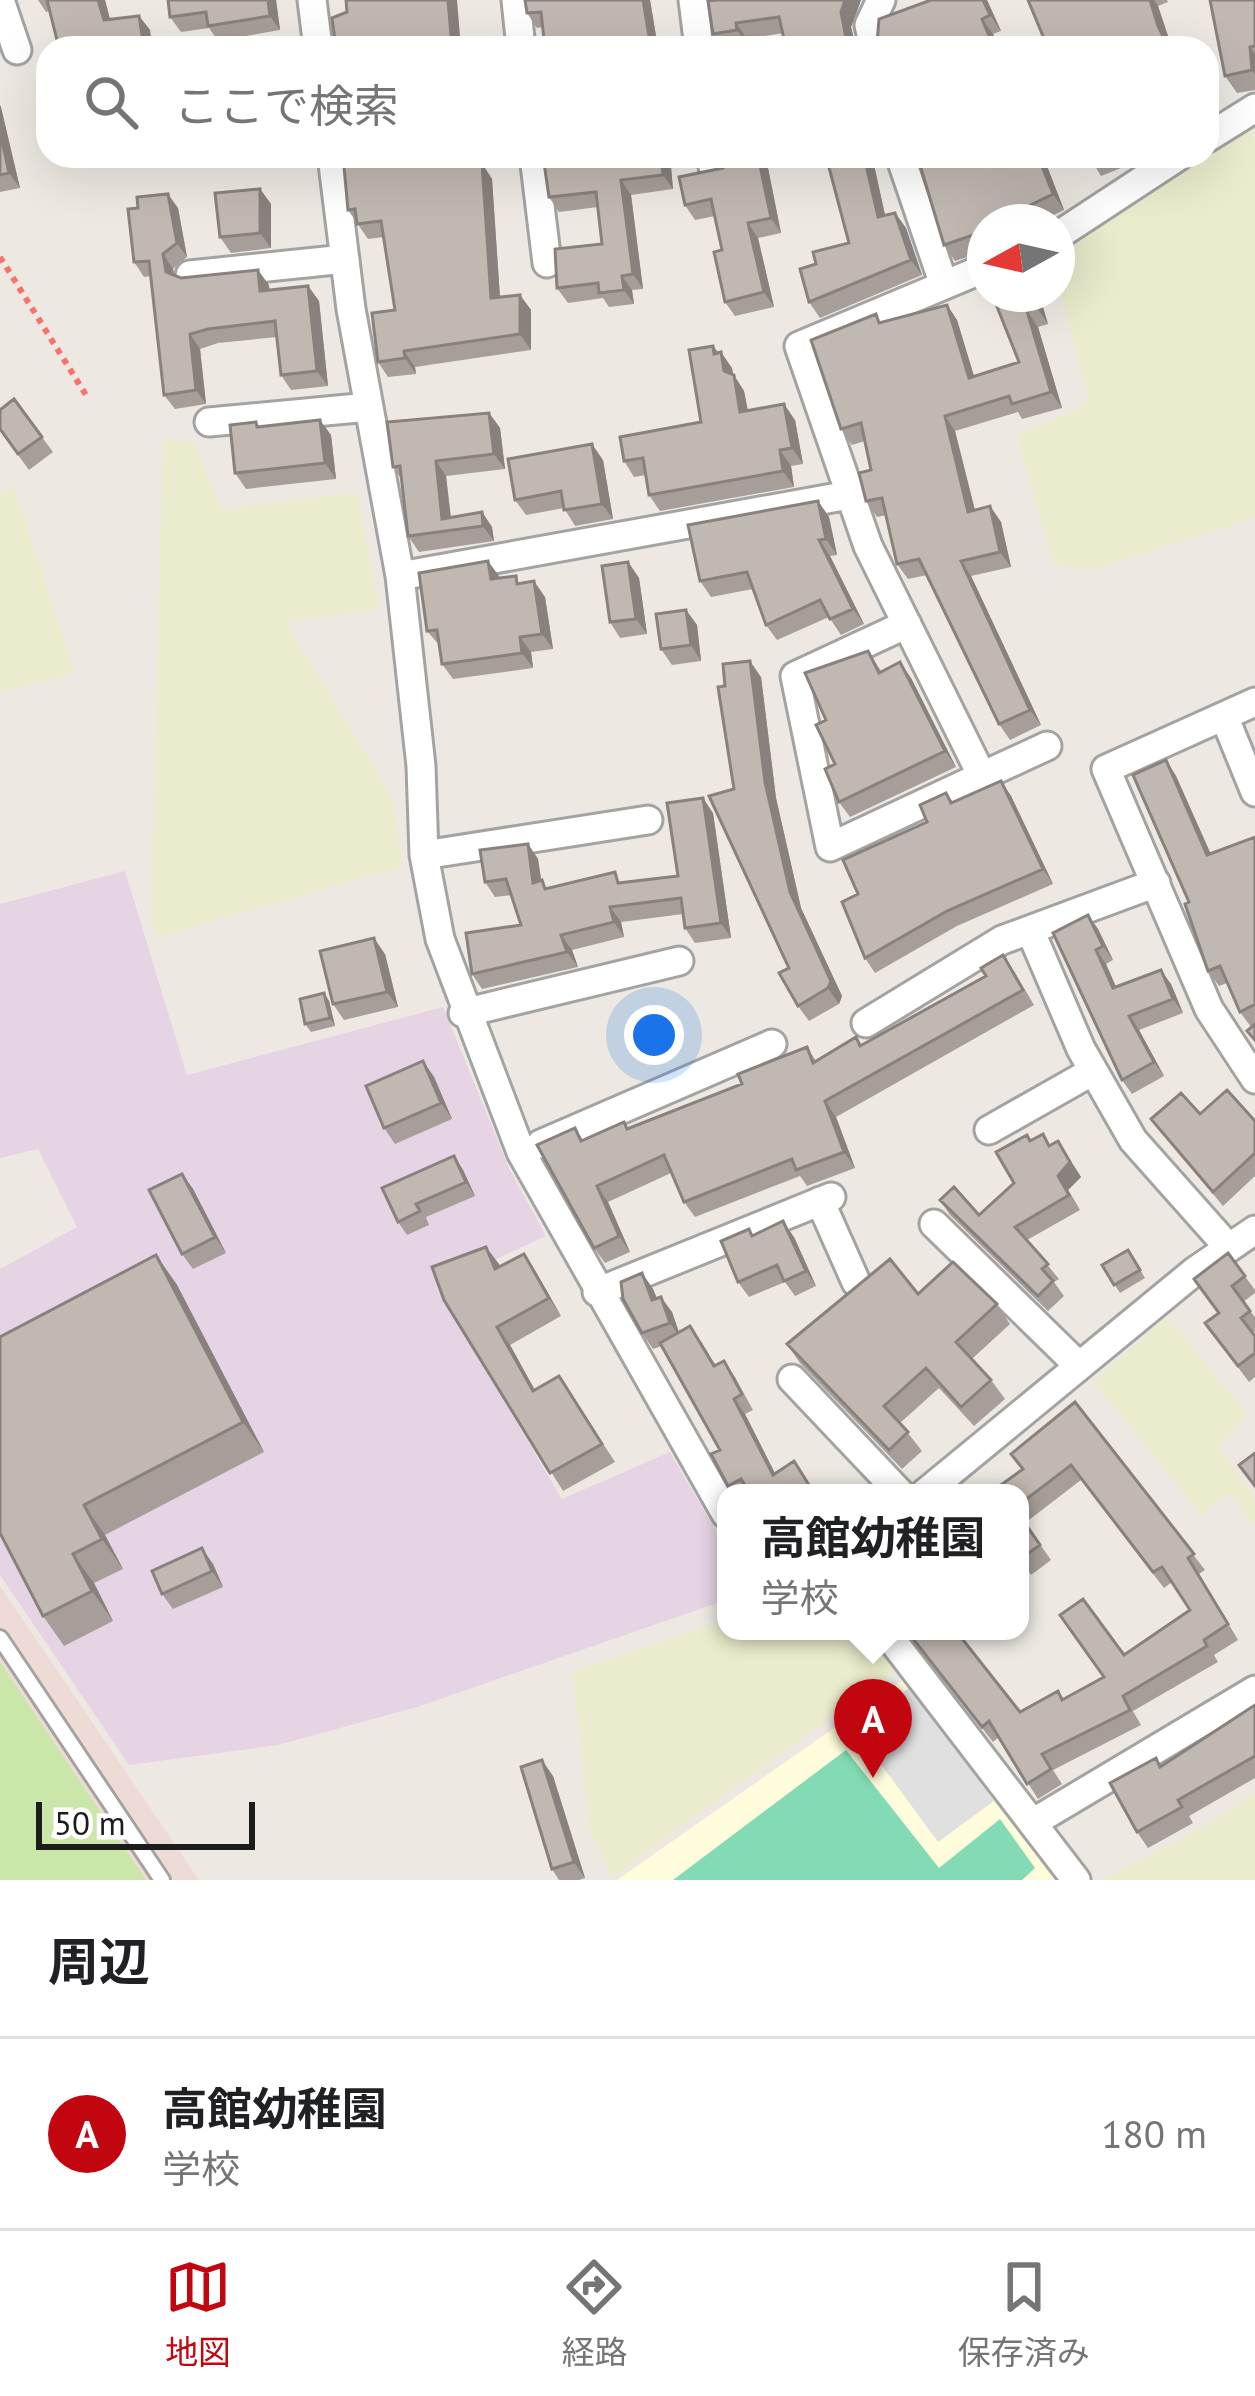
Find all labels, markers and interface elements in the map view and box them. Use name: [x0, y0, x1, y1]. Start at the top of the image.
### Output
search box: [36, 36, 1219, 168]
icon: search: [78, 69, 144, 135]
text: ここで検索: [174, 76, 399, 134]
north arrow: [967, 204, 1075, 312]
your location: [624, 1005, 684, 1065]
popup: [717, 1484, 1029, 1640]
text: 高館幼稚園: [760, 1508, 986, 1566]
text: 学校: [760, 1572, 839, 1623]
pin: A: [834, 1679, 912, 1778]
scale bar: [36, 1796, 255, 1849]
text: 50 m: [54, 1801, 126, 1844]
text: 周辺: [48, 1928, 150, 1994]
text: 高館幼稚園: [162, 2079, 387, 2137]
text: A: [75, 2108, 99, 2159]
text: 180 m: [1101, 2108, 1207, 2159]
text: 学校: [162, 2143, 240, 2194]
tab: 地図: [165, 2254, 231, 2374]
tab: 経路: [561, 2254, 627, 2374]
tab: 保存済み: [958, 2254, 1090, 2374]

